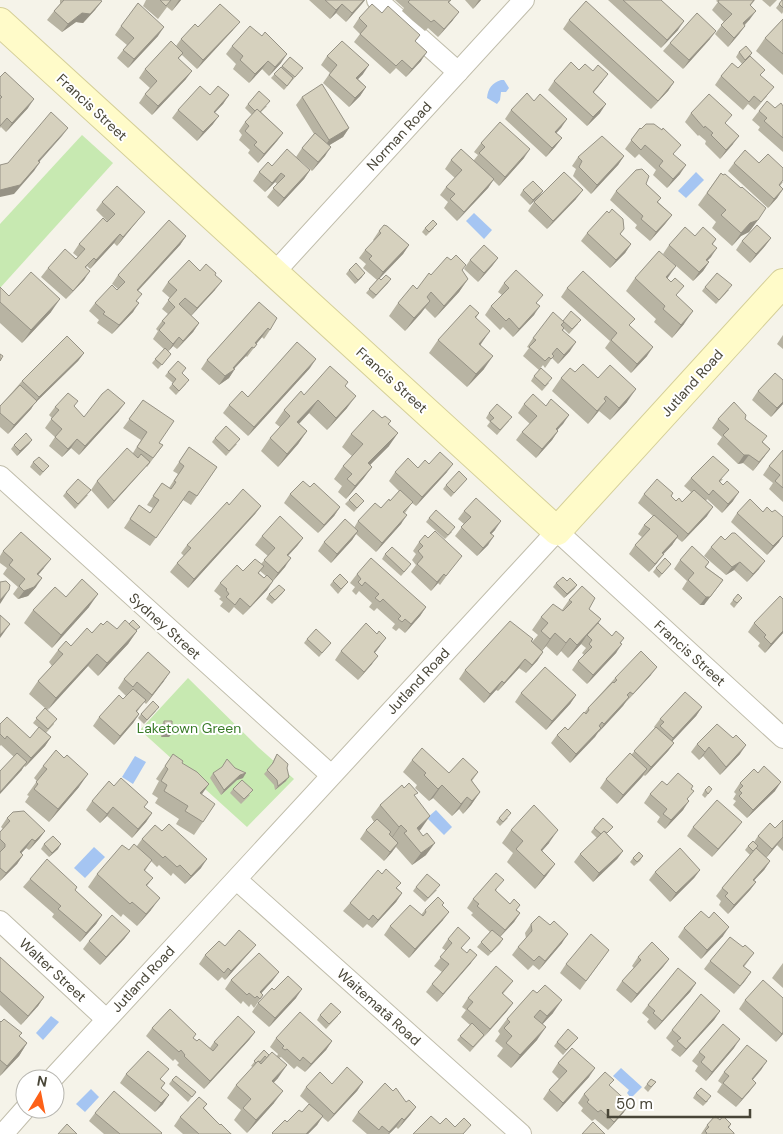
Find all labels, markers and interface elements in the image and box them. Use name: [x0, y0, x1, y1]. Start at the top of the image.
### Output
street label: Francis Street: [53, 70, 131, 144]
street label: Norman Road: [363, 98, 435, 174]
street label: Francis Street: [352, 343, 432, 417]
street label: Jutland Road: [657, 346, 727, 420]
street label: Sydney Street: [125, 589, 205, 663]
street label: Francis Street: [650, 616, 730, 690]
street label: Jutland Road: [383, 644, 453, 718]
park label: Laketown Green: [137, 719, 241, 737]
street label: Walter Street: [16, 934, 90, 1006]
street label: Jutland Road: [108, 942, 178, 1016]
street label: Waitematā Road: [333, 965, 425, 1049]
north arrow: [15, 1069, 65, 1119]
text: N: [36, 1071, 49, 1091]
scale bar: [608, 1086, 750, 1118]
text: 50 m: [616, 1094, 653, 1114]

